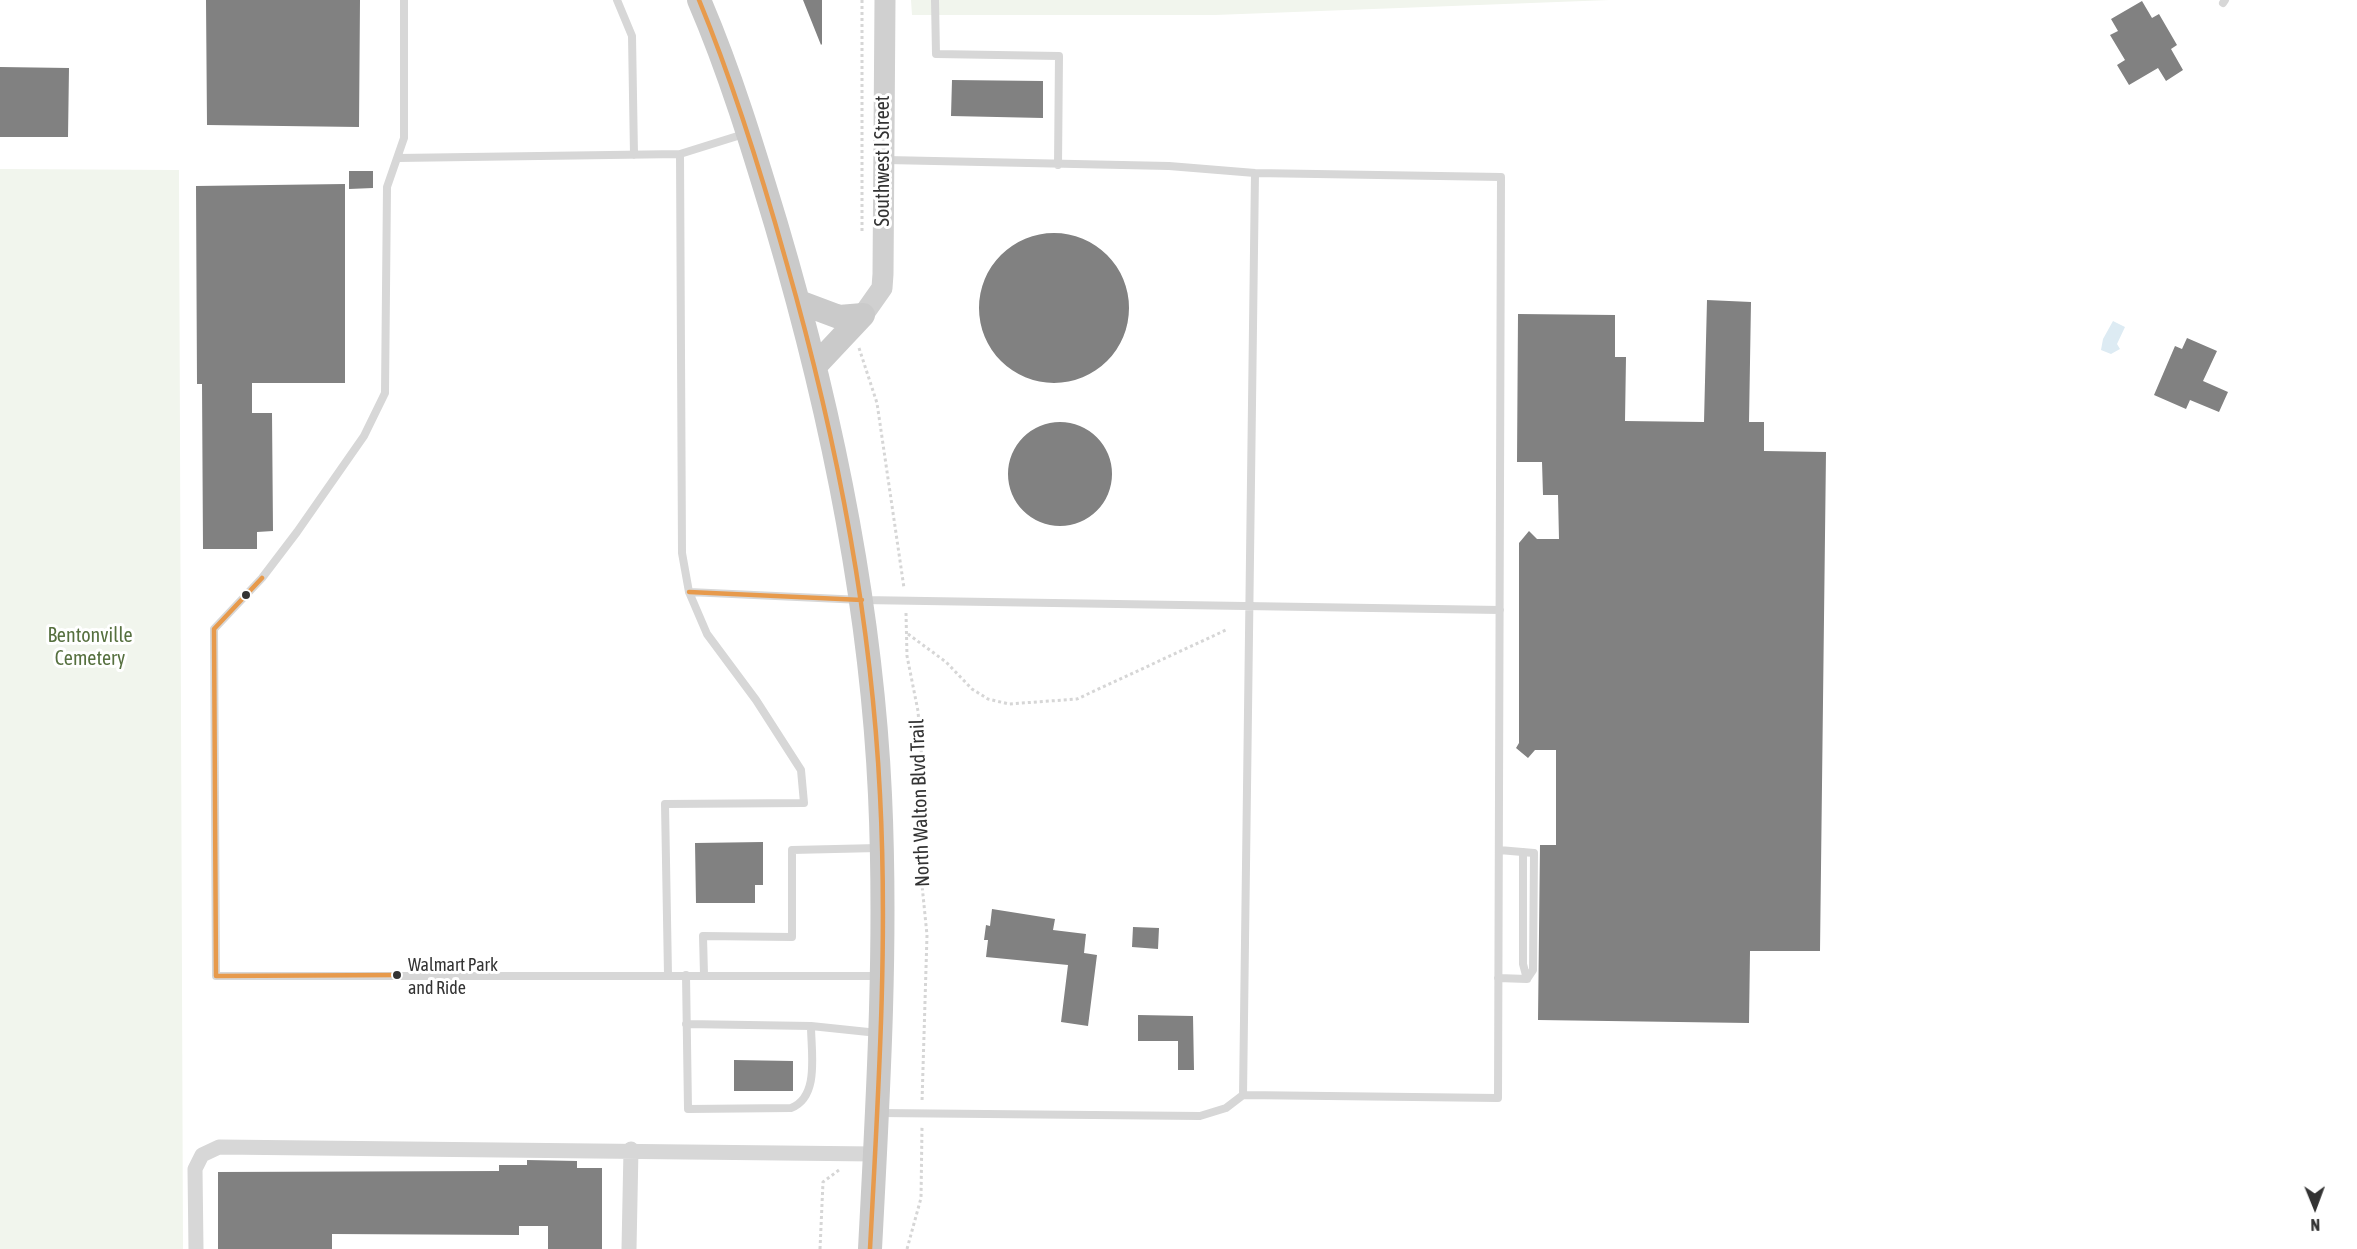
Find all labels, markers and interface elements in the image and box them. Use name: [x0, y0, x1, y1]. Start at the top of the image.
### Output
street label: Southwest I Street: [871, 95, 895, 227]
unlabelled marker: [240, 589, 252, 601]
park label: Bentonville Cemetery: [47, 624, 133, 671]
street label: North Walton Blvd Trail: [905, 719, 935, 887]
place label: Walmart Park and Ride: [408, 954, 498, 996]
marker: Walmart Park and Ride: [391, 969, 403, 981]
north arrow: [2285, 1177, 2345, 1237]
text: N: [2310, 1216, 2320, 1234]

